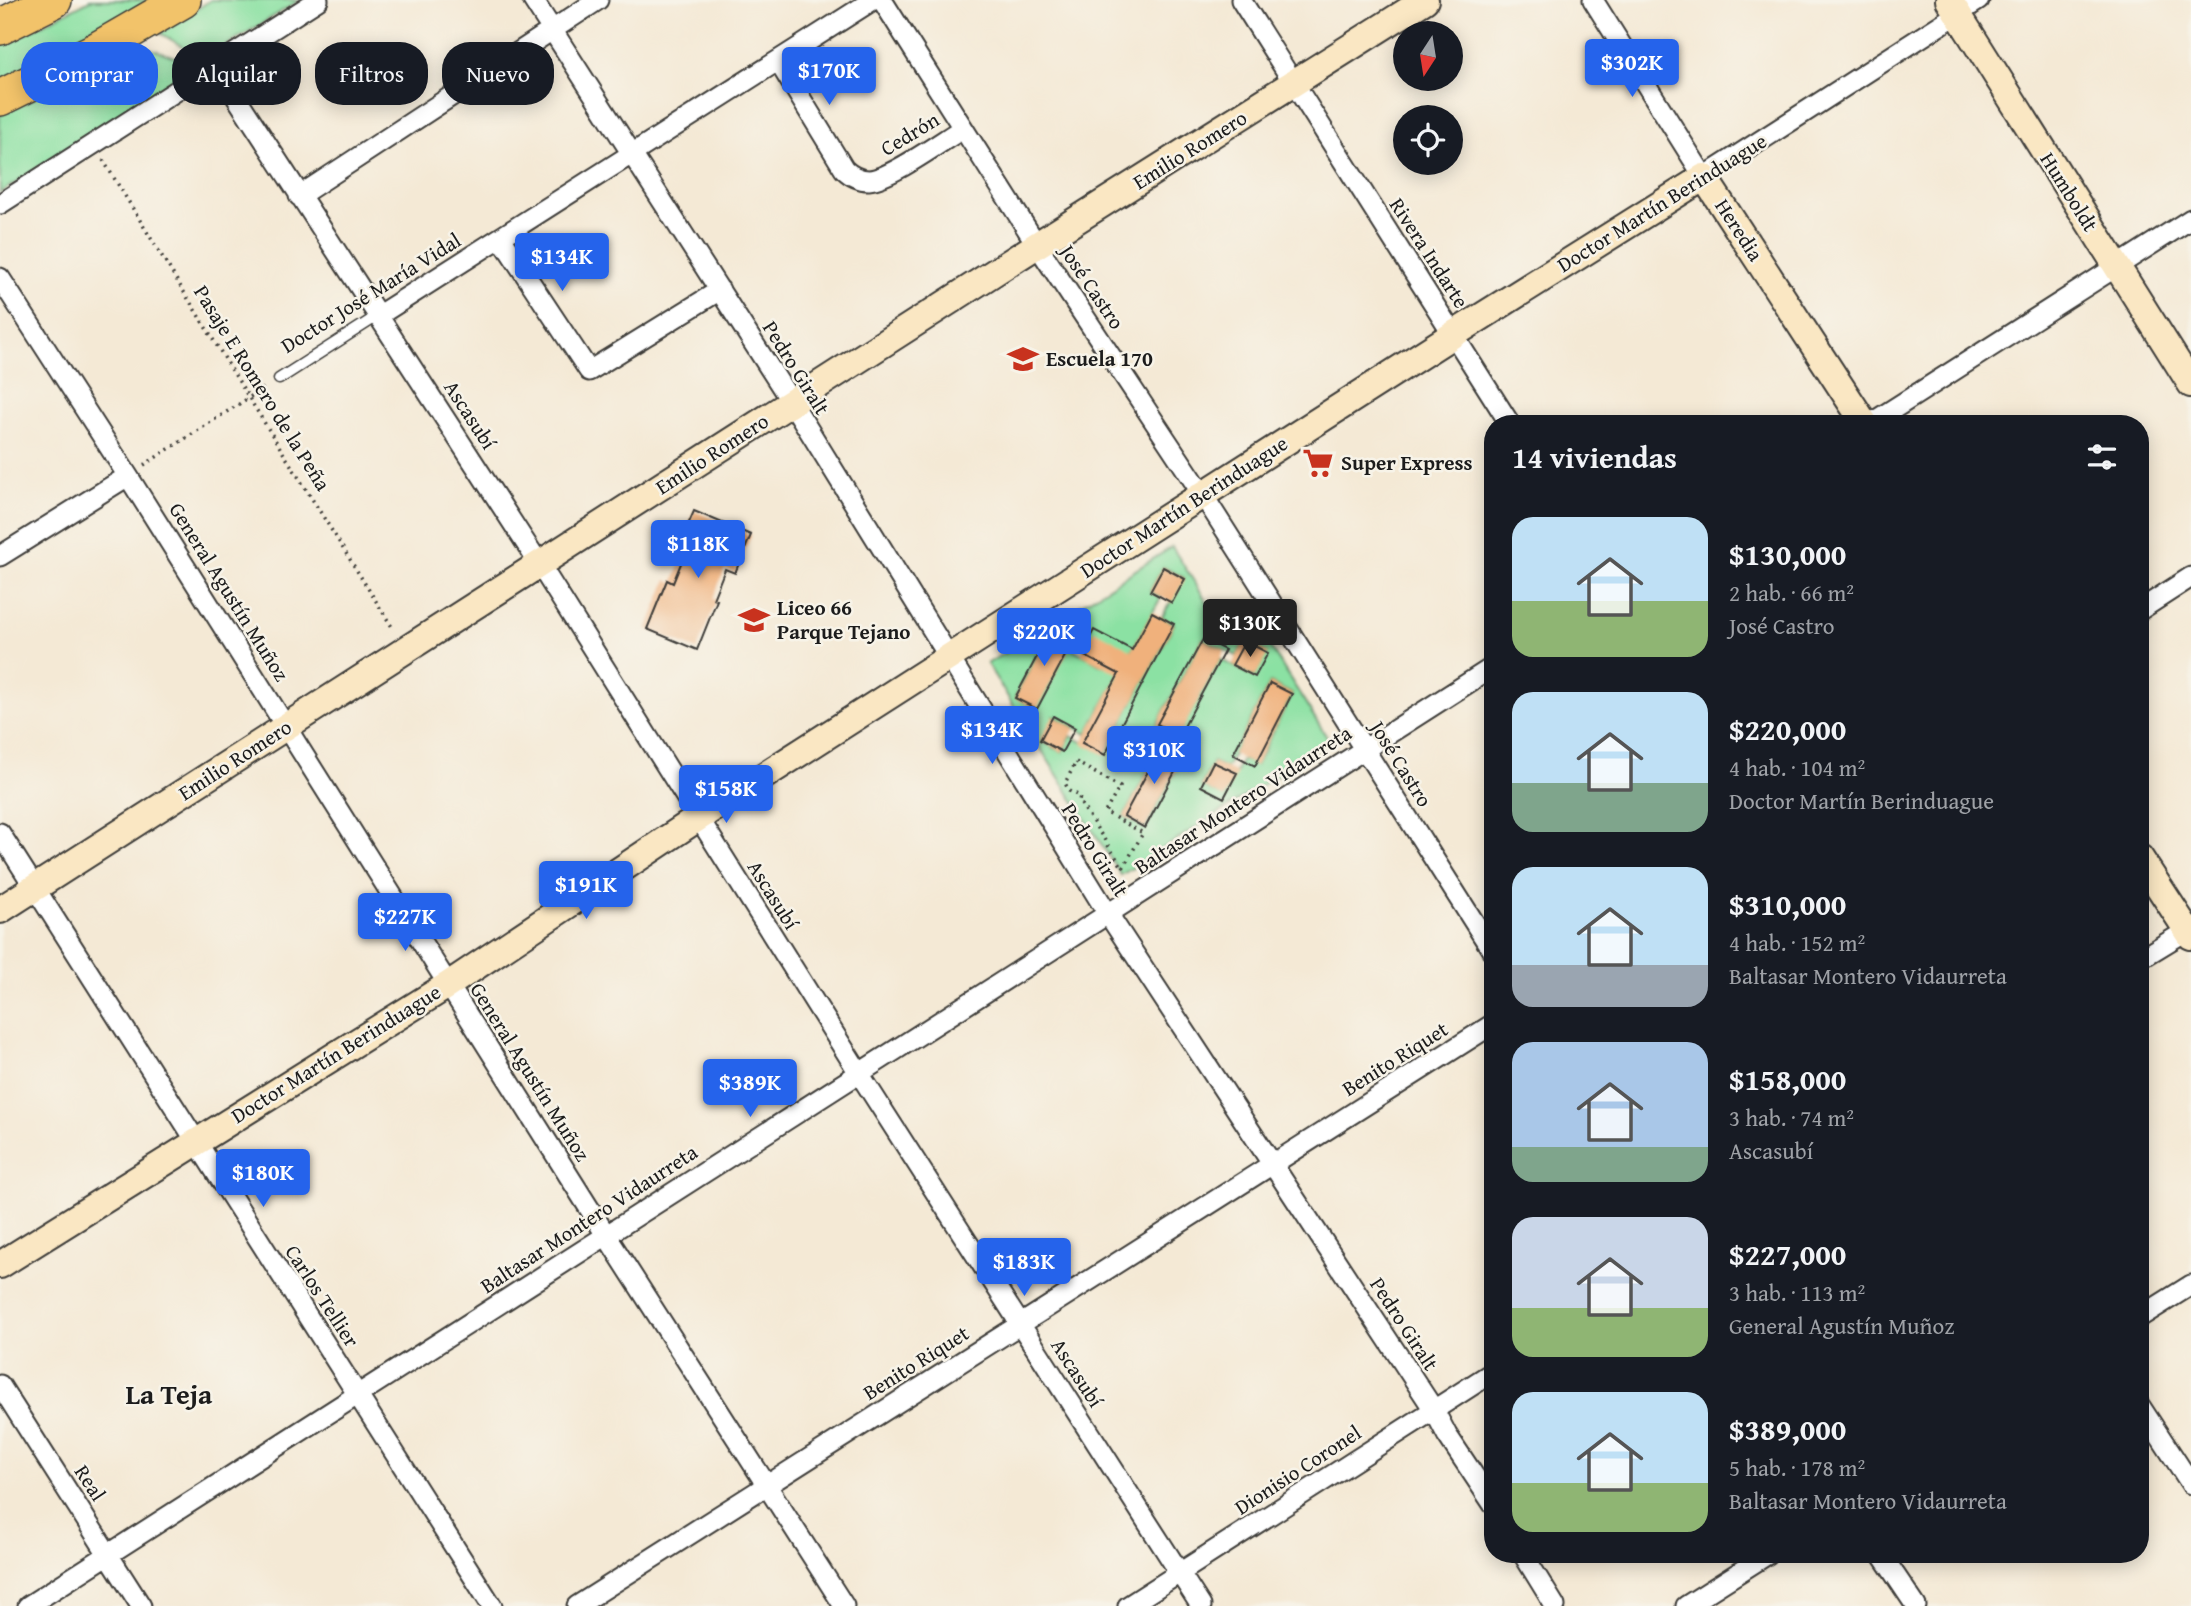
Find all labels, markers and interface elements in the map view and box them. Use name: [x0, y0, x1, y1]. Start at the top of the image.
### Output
north arrow: [1393, 21, 1463, 91]
map controls: [1393, 21, 1463, 175]
pin: $302K: [1583, 40, 1681, 99]
chip: Comprar: [21, 42, 158, 105]
chip: Alquilar: [172, 42, 301, 105]
chip: Filtros: [315, 42, 428, 105]
chip: Nuevo: [442, 42, 554, 105]
text: $302K: [1601, 45, 1663, 78]
pin: $170K: [780, 48, 878, 107]
text: $170K: [798, 53, 860, 86]
street label: Emilio Romero: [1127, 102, 1253, 197]
street label: Cedrón: [874, 104, 945, 163]
button: locate: [1393, 105, 1463, 175]
street label: Doctor Martín Berinduague: [1551, 125, 1773, 280]
street label: Humboldt: [2033, 146, 2106, 238]
street label: Rivera Indarte: [1382, 191, 1477, 314]
street label: Heredia: [1708, 192, 1771, 267]
street label: Doctor José María Vidal: [275, 224, 467, 361]
pin: $134K: [513, 233, 611, 293]
street label: José Castro: [1051, 236, 1132, 335]
text: $134K: [531, 239, 593, 272]
street label: Pasaje E Romero de la Peña: [186, 279, 338, 497]
street label: Pedro Giralt: [755, 315, 838, 421]
school or university icon: Escuela 170: [1006, 342, 1040, 376]
place label: Escuela 170: [1046, 343, 1153, 374]
street label: Ascasubí: [437, 374, 505, 456]
street label: Emilio Romero: [649, 405, 775, 502]
street label: Doctor Martín Berinduague: [1074, 428, 1294, 585]
text: 14 viviendas: [1512, 435, 1677, 479]
icon: filters: [2083, 438, 2121, 476]
supermarket icon: Super Express: [1301, 446, 1335, 480]
place label: Super Express: [1341, 447, 1473, 478]
street label: General Agustín Muñoz: [162, 496, 297, 687]
pin: $118K: [649, 520, 747, 580]
text: $118K: [667, 526, 729, 559]
text: $130,000: [1729, 532, 1846, 576]
icon: home: [1568, 545, 1652, 629]
text: 2 hab. · 66 m²: [1729, 576, 1854, 609]
place label: Liceo 66 Parque Tejano: [777, 592, 911, 647]
pin: $130K: [1201, 600, 1299, 659]
school or university icon: Liceo 66 Parque Tejano: [737, 603, 771, 637]
text: $130K: [1219, 605, 1281, 638]
pin: $220K: [995, 608, 1093, 668]
text: José Castro: [1729, 609, 1834, 642]
text: $220K: [1013, 614, 1075, 647]
pin: $134K: [943, 706, 1041, 766]
text: $220,000: [1729, 707, 1846, 751]
street label: Emilio Romero: [172, 711, 298, 808]
text: $134K: [961, 712, 1023, 745]
street label: José Castro: [1361, 712, 1440, 813]
street label: Baltasar Montero Vidaurreta: [1128, 717, 1358, 882]
icon: home: [1568, 720, 1652, 804]
pin: $310K: [1105, 726, 1203, 786]
text: $310K: [1123, 732, 1185, 765]
text: 4 hab. · 104 m²: [1729, 751, 1865, 784]
pin: $158K: [677, 766, 775, 825]
text: $158K: [695, 771, 757, 804]
text: Doctor Martín Berinduague: [1729, 784, 1994, 817]
street label: Pedro Giralt: [1054, 797, 1137, 903]
street label: Ascasubí: [740, 854, 807, 936]
pin: $191K: [537, 862, 635, 921]
text: $191K: [555, 867, 617, 900]
text: $310,000: [1729, 882, 1846, 926]
pin: $227K: [356, 894, 454, 953]
icon: home: [1568, 895, 1652, 979]
text: $227K: [374, 899, 436, 932]
text: 4 hab. · 152 m²: [1729, 926, 1865, 959]
text: Baltasar Montero Vidaurreta: [1729, 959, 2007, 992]
street label: Doctor Martín Berinduague: [225, 976, 447, 1131]
street label: General Agustín Muñoz: [463, 976, 598, 1167]
street label: Benito Riquet: [1336, 1013, 1454, 1103]
text: $158,000: [1729, 1057, 1846, 1101]
pin: $389K: [701, 1060, 799, 1119]
text: $389K: [719, 1065, 781, 1098]
icon: home: [1568, 1070, 1652, 1154]
text: 3 hab. · 74 m²: [1729, 1101, 1854, 1134]
text: Ascasubí: [1729, 1134, 1813, 1167]
street label: Baltasar Montero Vidaurreta: [474, 1136, 704, 1301]
pin: $180K: [214, 1150, 312, 1209]
text: $180K: [232, 1155, 294, 1188]
text: $227,000: [1729, 1232, 1846, 1276]
street label: Carlos Tellier: [278, 1238, 367, 1353]
pin: $183K: [975, 1238, 1073, 1298]
text: $183K: [993, 1244, 1055, 1277]
icon: home: [1568, 1245, 1652, 1329]
street label: Pedro Giralt: [1363, 1271, 1447, 1377]
text: 3 hab. · 113 m²: [1729, 1276, 1865, 1309]
text: General Agustín Muñoz: [1729, 1309, 1954, 1342]
street label: Benito Riquet: [857, 1317, 975, 1407]
street label: Ascasubí: [1044, 1332, 1112, 1414]
district label: La Teja: [126, 1373, 213, 1414]
text: $389,000: [1729, 1407, 1846, 1451]
street label: Dionisio Coronel: [1228, 1417, 1367, 1522]
icon: home: [1568, 1420, 1652, 1504]
text: 5 hab. · 178 m²: [1729, 1451, 1865, 1484]
street label: Real: [67, 1458, 114, 1507]
text: Baltasar Montero Vidaurreta: [1729, 1484, 2007, 1517]

